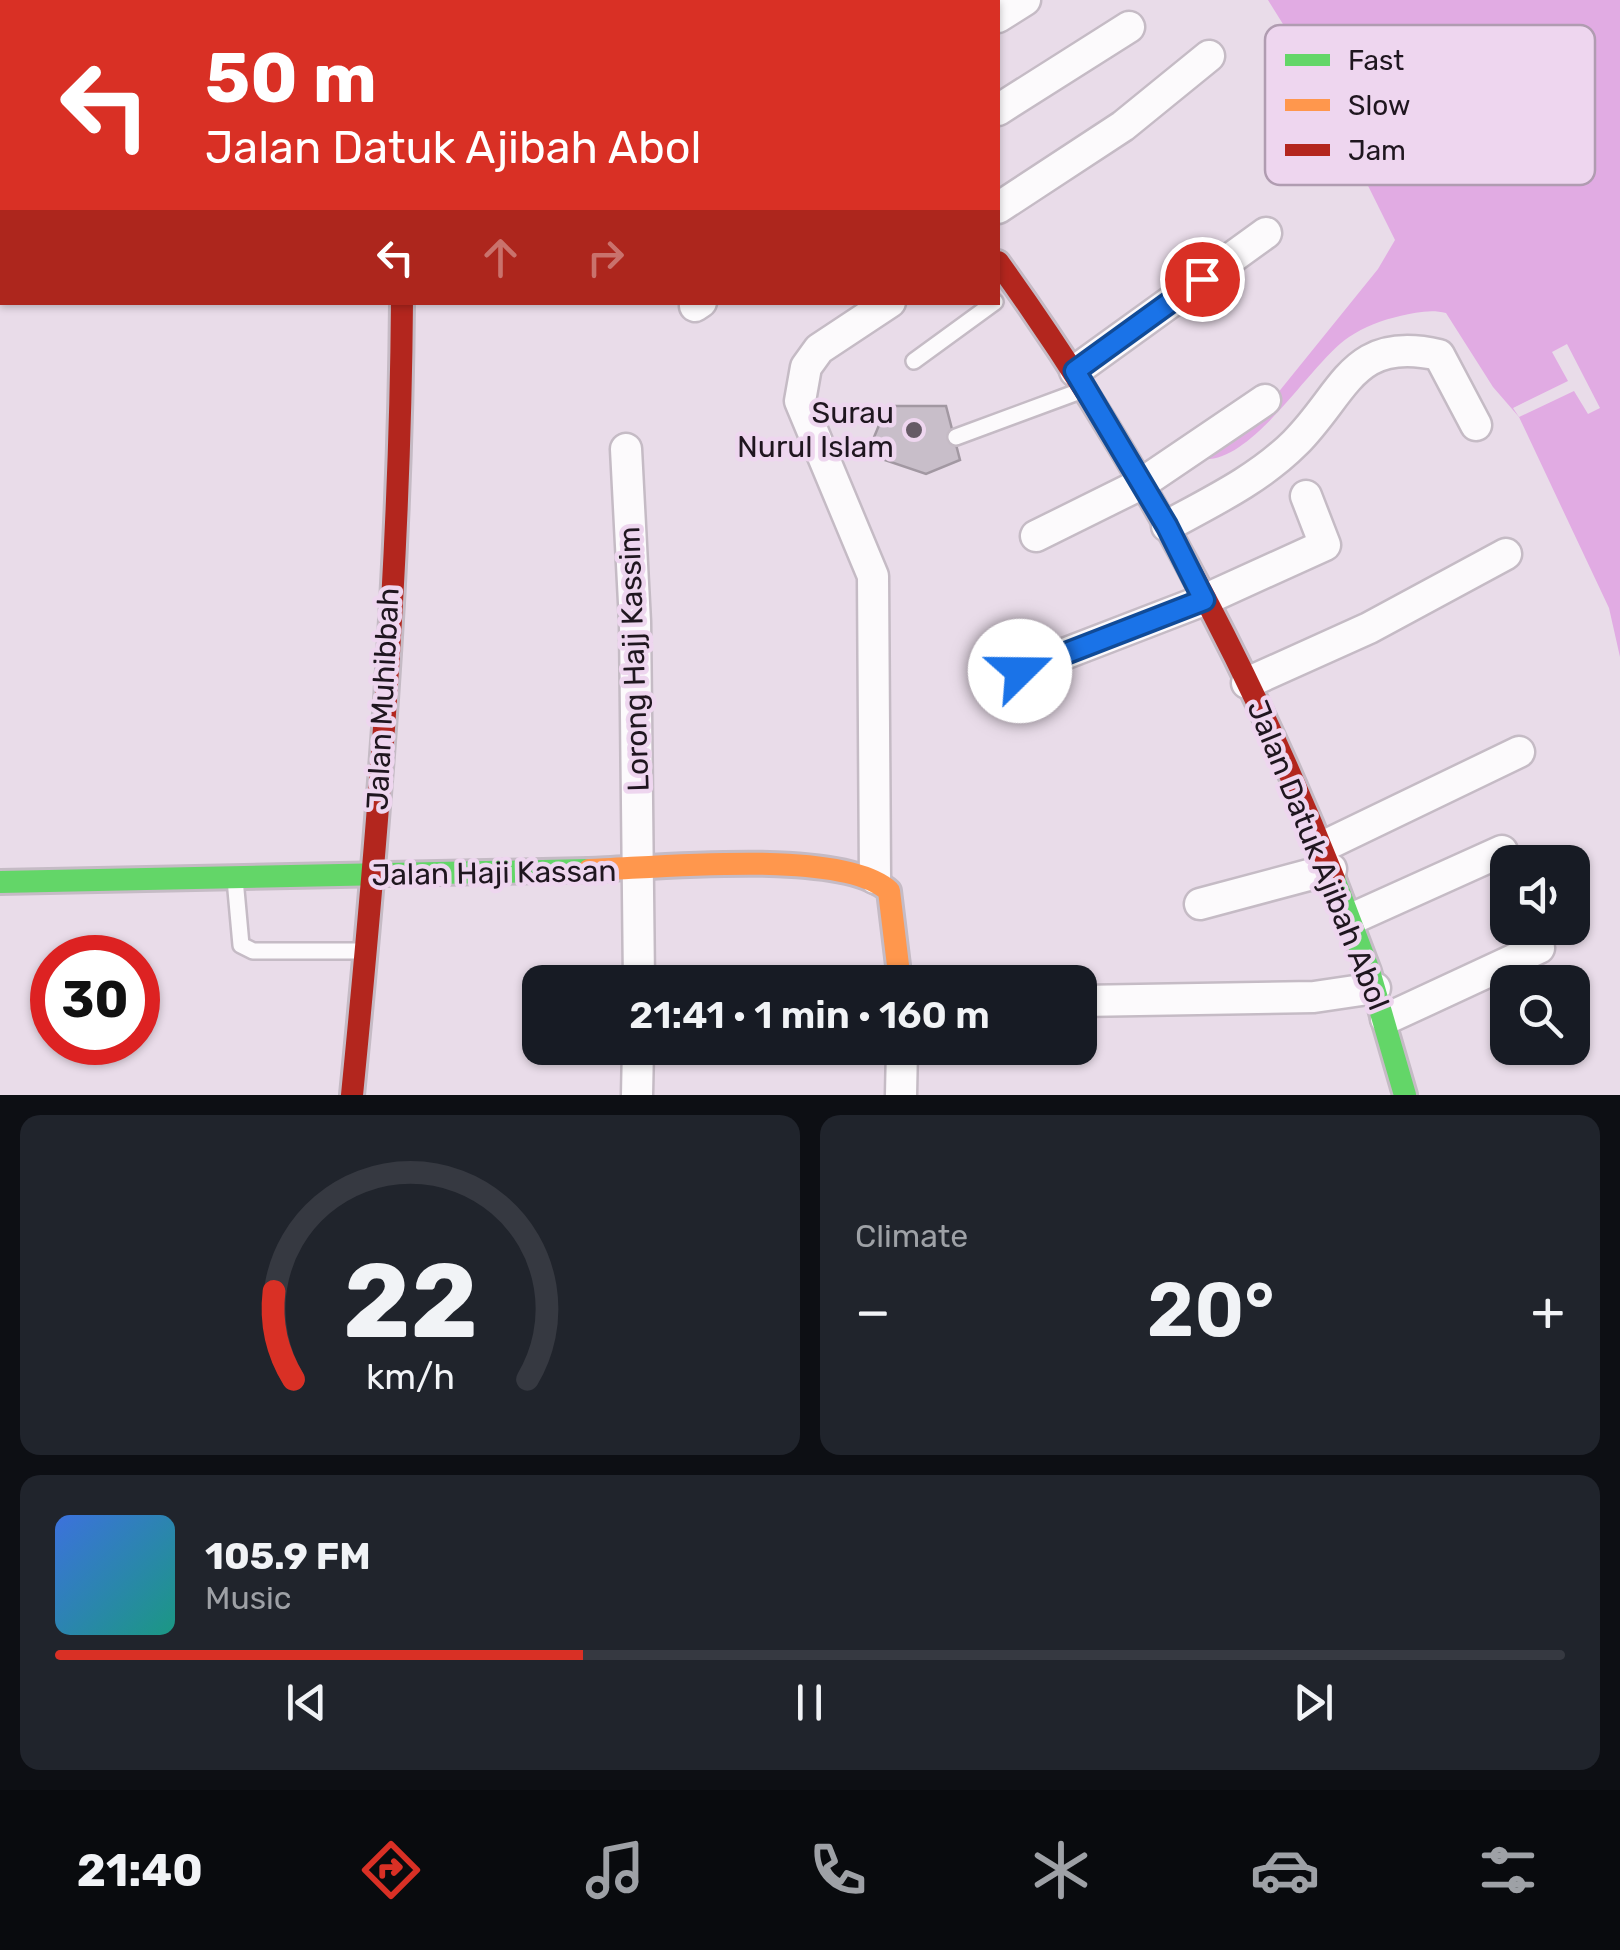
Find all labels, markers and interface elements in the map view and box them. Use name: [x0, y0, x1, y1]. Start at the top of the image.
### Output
legend: [1265, 25, 1595, 185]
text: 50 m: [205, 37, 377, 120]
icon: left: [40, 40, 170, 170]
text: Fast: [1348, 44, 1404, 77]
text: Slow: [1348, 89, 1410, 122]
text: Jalan Datuk Ajibah Abol: [205, 121, 702, 174]
text: Jam: [1348, 134, 1406, 167]
icon: left: [368, 230, 423, 285]
icon: ahead: [473, 230, 528, 285]
icon: right: [578, 230, 633, 285]
pin: [1160, 237, 1245, 322]
icon: arrive: [1175, 252, 1230, 307]
place label: Surau Nurul Islam: [737, 395, 894, 465]
marker: Surau Nurul Islam: [903, 419, 925, 441]
street label: Lorong Hajj Kassim: [611, 526, 657, 792]
street label: Jalan Muhibbah: [359, 587, 407, 811]
position arrow: [968, 619, 1072, 723]
street label: Jalan Datuk Ajibah Abol: [1239, 695, 1397, 1015]
map controls: [1490, 845, 1590, 1065]
button: sound: [1490, 845, 1590, 945]
street label: Jalan Haji Kassan: [371, 853, 617, 893]
speed limit sign: 30: [30, 935, 160, 1065]
button: search: [1490, 965, 1590, 1065]
text: 21:41 · 1 min · 160 m: [629, 992, 990, 1038]
text: Climate: [855, 1217, 968, 1255]
text: 22: [342, 1240, 478, 1363]
text: 20°: [1147, 1266, 1275, 1355]
text: −: [855, 1279, 891, 1344]
text: +: [1531, 1279, 1565, 1344]
text: km/h: [365, 1356, 455, 1398]
text: 105.9 FM: [205, 1533, 371, 1579]
text: Music: [205, 1579, 291, 1617]
icon: previous: [279, 1675, 334, 1730]
icon: pause: [782, 1675, 837, 1730]
icon: next: [1286, 1675, 1341, 1730]
icon: directions: [356, 1835, 426, 1905]
icon: music: [580, 1835, 650, 1905]
icon: phone: [803, 1835, 873, 1905]
icon: climate: [1026, 1835, 1096, 1905]
icon: car: [1250, 1835, 1320, 1905]
icon: filters: [1473, 1835, 1543, 1905]
text: 21:40: [77, 1844, 203, 1897]

